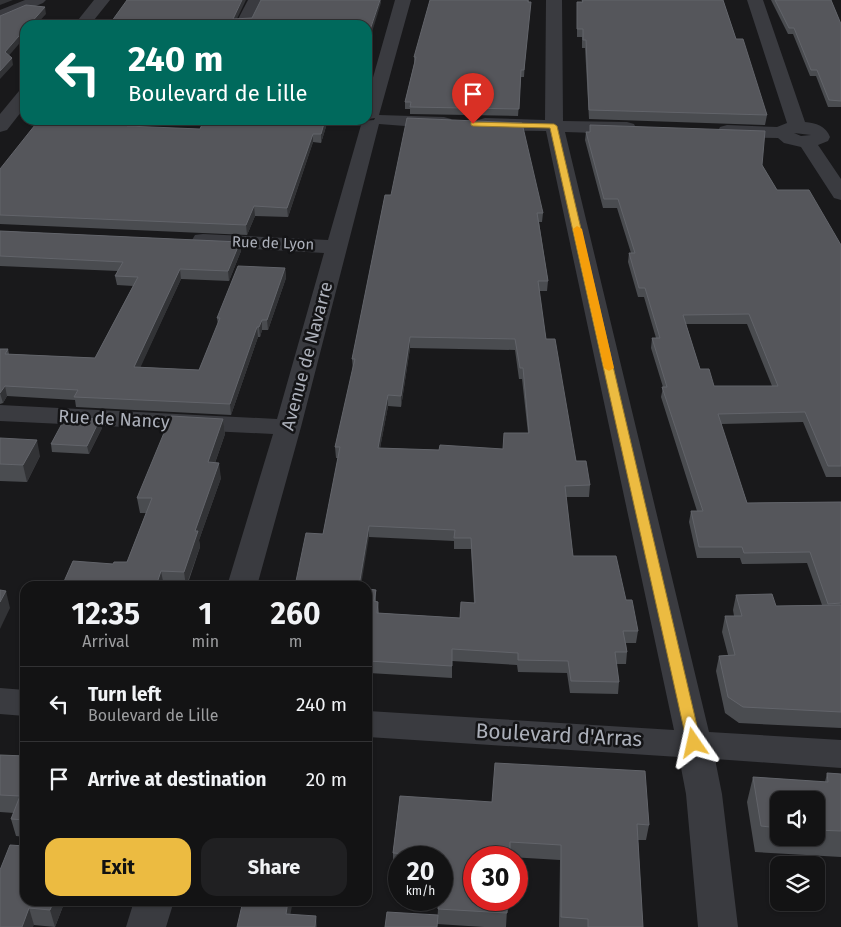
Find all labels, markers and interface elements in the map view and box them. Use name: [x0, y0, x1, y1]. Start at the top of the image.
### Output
text: 240 m: [128, 38, 223, 80]
icon: left: [45, 40, 110, 105]
pin: [452, 73, 494, 124]
text: Boulevard de Lille: [128, 80, 307, 107]
icon: arrive: [459, 80, 487, 108]
street label: Rue de Lyon: [232, 233, 314, 253]
street label: Avenue de Navarre: [277, 279, 337, 433]
street label: Rue de Nancy: [58, 405, 170, 433]
text: 12:35: [71, 596, 140, 632]
text: 1: [198, 596, 212, 632]
text: 260: [271, 596, 321, 632]
text: Arrival: [82, 632, 129, 651]
text: min: [192, 632, 219, 651]
text: m: [289, 632, 302, 651]
text: Turn left: [88, 683, 162, 706]
icon: left: [45, 690, 73, 718]
text: 240 m: [296, 693, 347, 716]
text: Boulevard de Lille: [88, 706, 219, 725]
position arrow: [667, 716, 719, 768]
street label: Boulevard d'Arras: [475, 718, 643, 752]
icon: arrive: [45, 765, 73, 793]
text: Arrive at destination: [88, 768, 267, 791]
text: 20 m: [306, 768, 347, 791]
map controls: [770, 791, 825, 911]
button: sound: [770, 791, 825, 846]
button: Exit: [45, 838, 191, 896]
button: Share: [201, 838, 347, 896]
speed limit sign: 30: [463, 846, 528, 911]
button: layers: [770, 856, 825, 911]
text: 20: [407, 857, 434, 887]
text: km/h: [406, 884, 435, 898]

